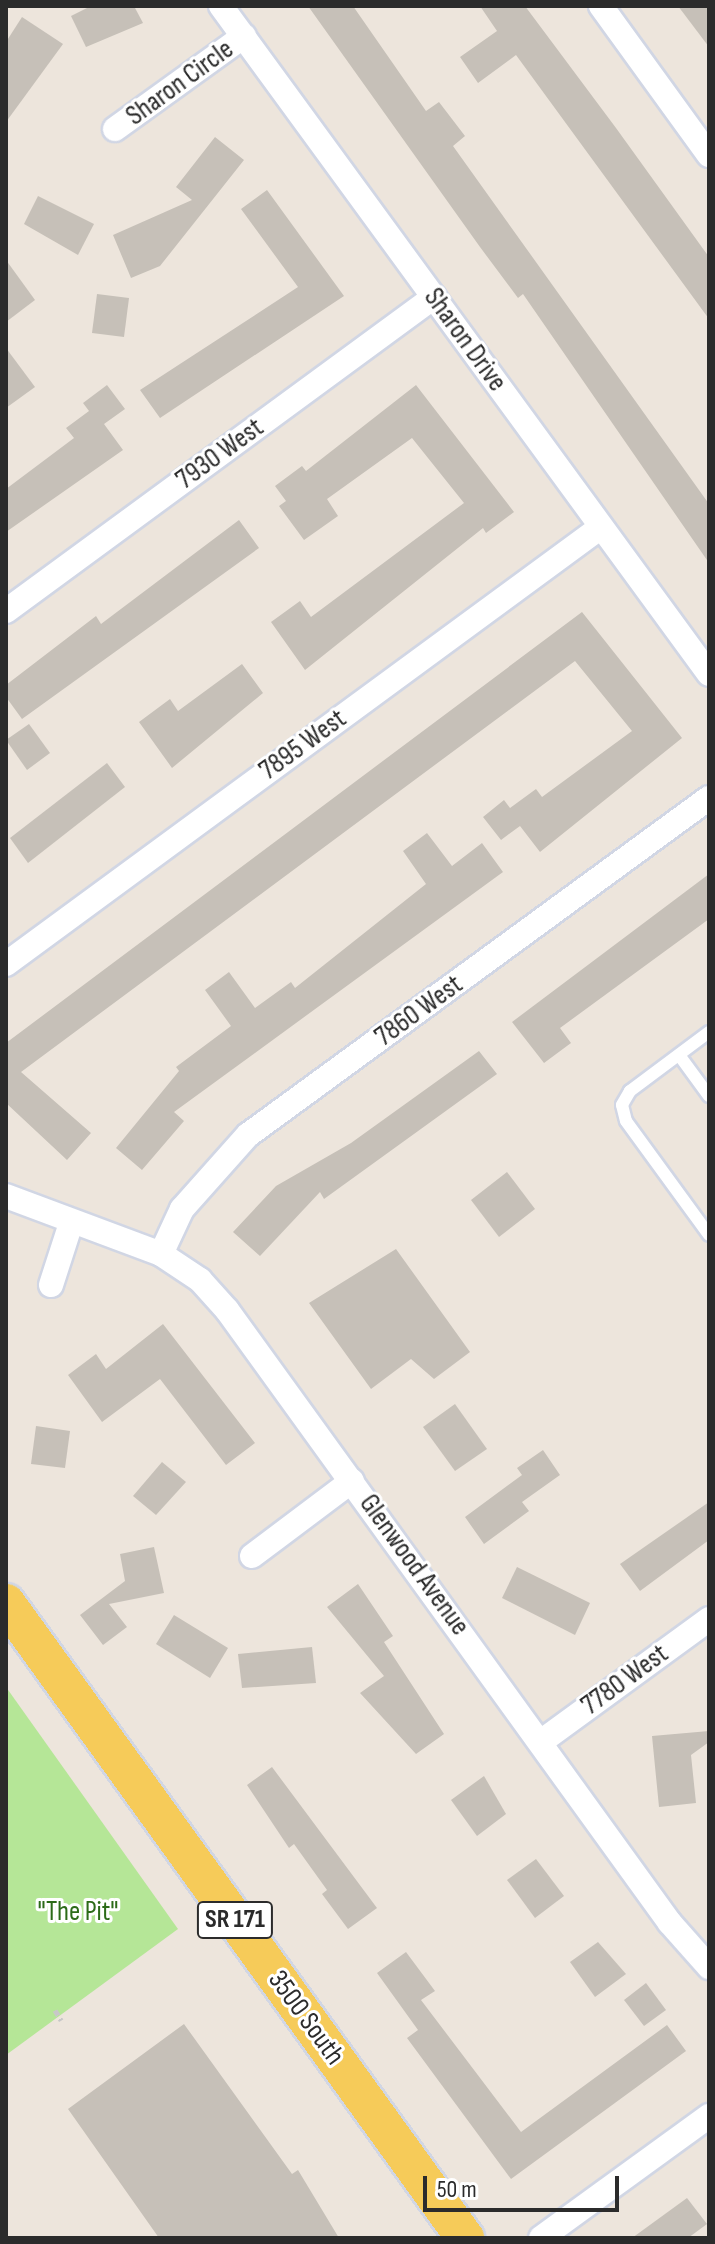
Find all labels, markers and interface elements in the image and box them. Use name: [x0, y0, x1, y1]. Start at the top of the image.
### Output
street label: Sharon Circle: [120, 33, 240, 133]
street label: Sharon Drive: [416, 282, 514, 398]
street label: 7930 West: [170, 411, 270, 497]
street label: 7895 West: [253, 702, 353, 788]
street label: 7860 West: [369, 968, 469, 1054]
street label: Glenwood Avenue: [352, 1488, 476, 1642]
street label: 7780 West: [575, 1637, 675, 1723]
park label: "The Pit": [38, 1895, 118, 1929]
road number: SR 171: [195, 1898, 275, 1942]
street label: 3500 South: [261, 1964, 351, 2072]
scale bar: [427, 2160, 623, 2210]
text: 50 m: [437, 2175, 477, 2204]

